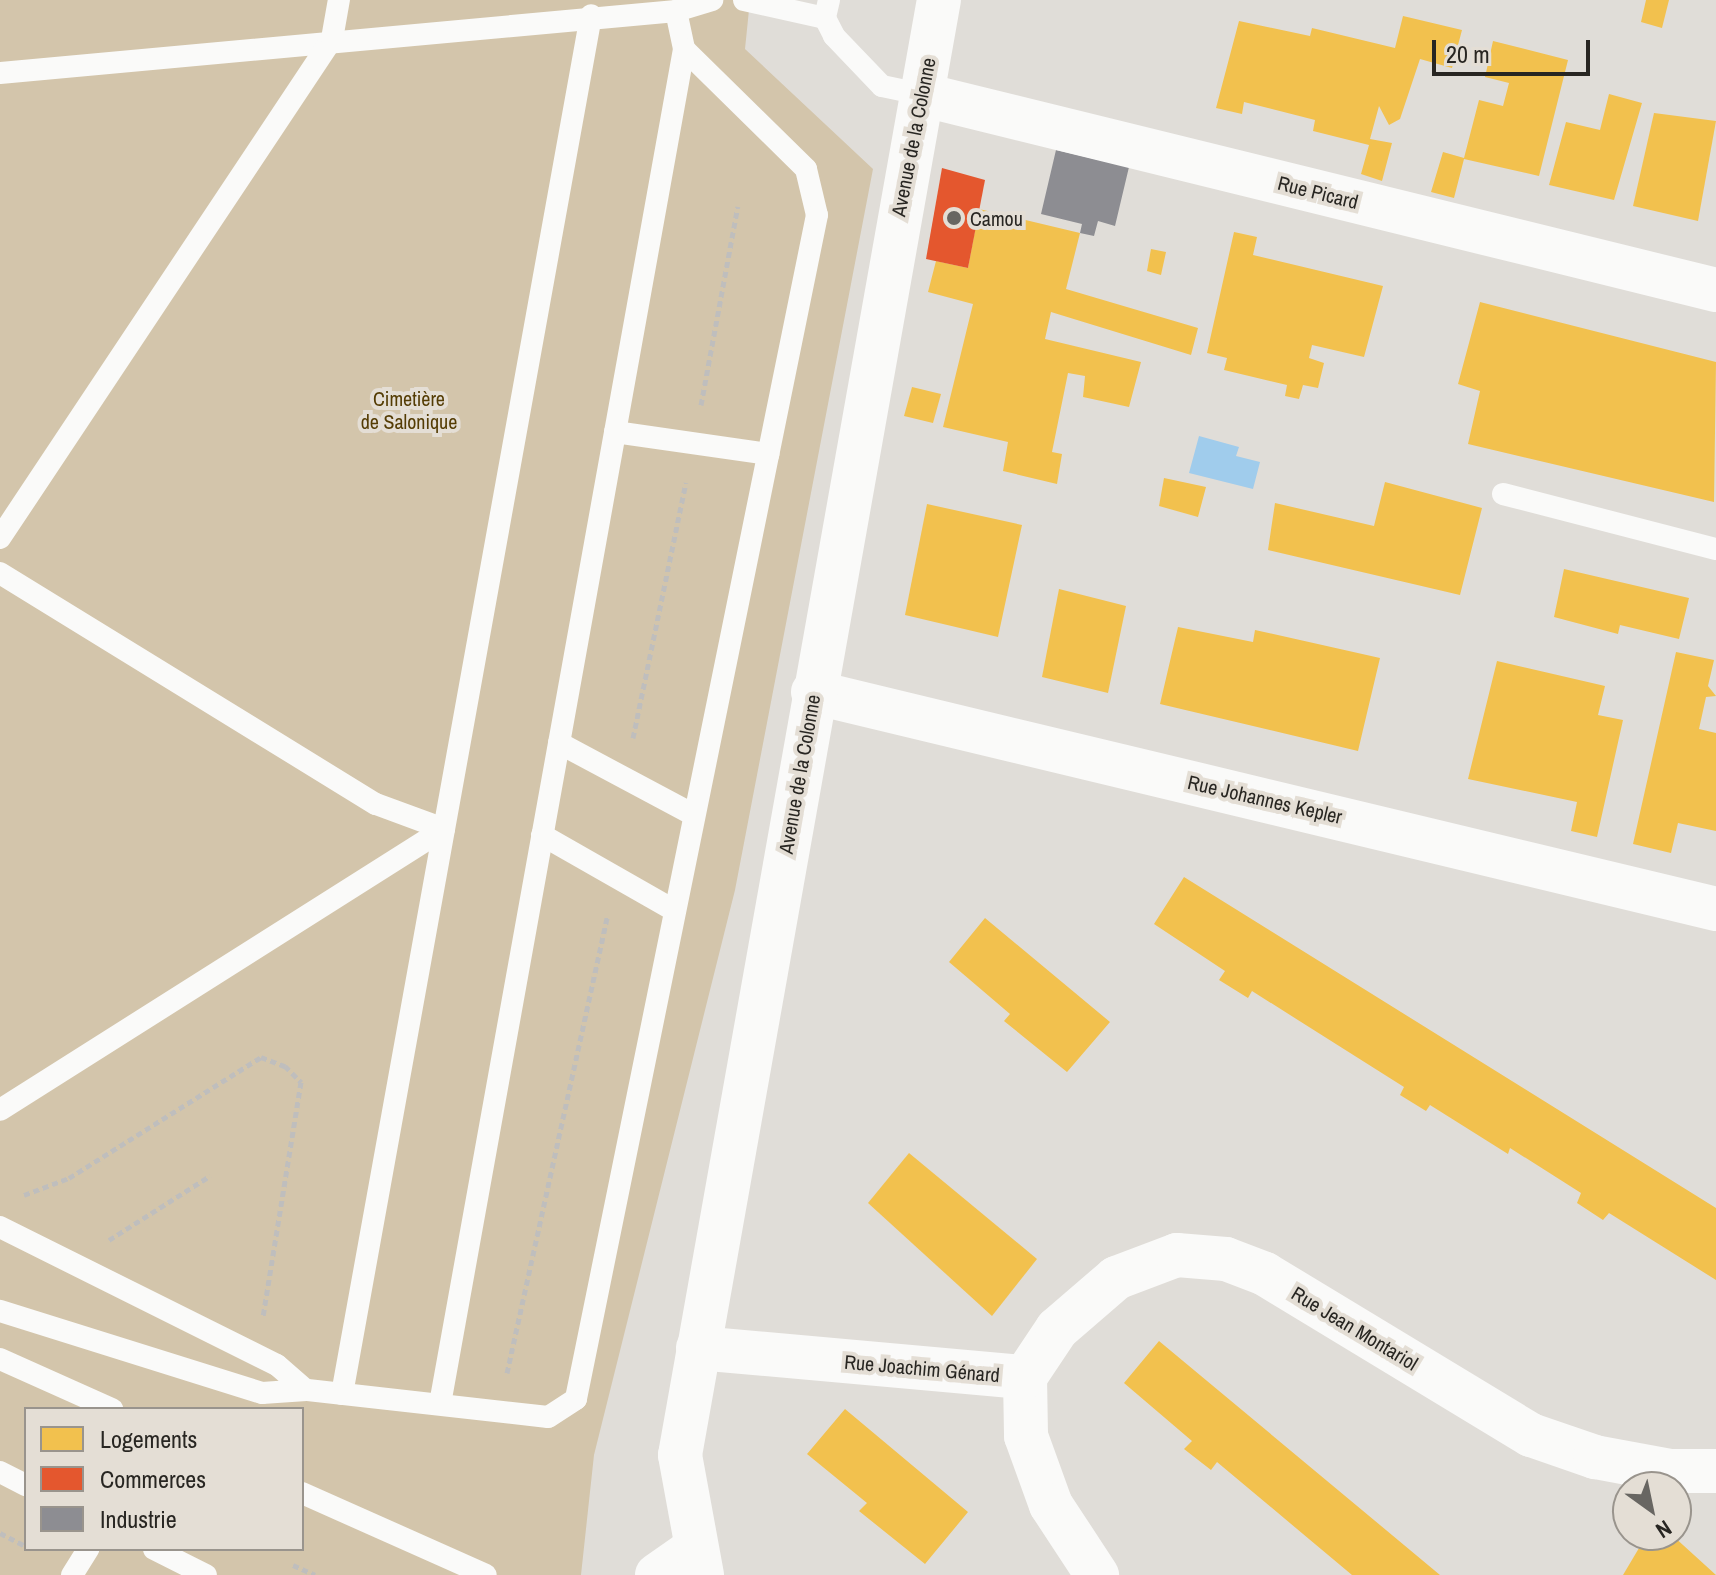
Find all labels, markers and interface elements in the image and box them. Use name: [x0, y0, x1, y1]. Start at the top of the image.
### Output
scale bar: [1436, 24, 1594, 74]
text: 20 m: [1446, 38, 1490, 70]
street label: Avenue de la Colonne: [886, 56, 940, 218]
street label: Rue Picard: [1275, 170, 1361, 214]
place label: Camou: [970, 206, 1023, 230]
marker: Camou: [945, 209, 963, 227]
park label: Cimetière de Salonique: [361, 386, 457, 433]
street label: Avenue de la Colonne: [773, 693, 825, 855]
street label: Rue Johannes Kepler: [1185, 770, 1345, 828]
street label: Rue Jean Montariol: [1287, 1281, 1423, 1375]
street label: Rue Joachim Génard: [843, 1349, 1001, 1387]
legend: [24, 1407, 304, 1551]
text: Logements: [100, 1423, 197, 1455]
text: Commerces: [100, 1463, 206, 1495]
north arrow: [1612, 1471, 1692, 1551]
text: Industrie: [100, 1503, 177, 1535]
text: N: [1650, 1513, 1678, 1546]

